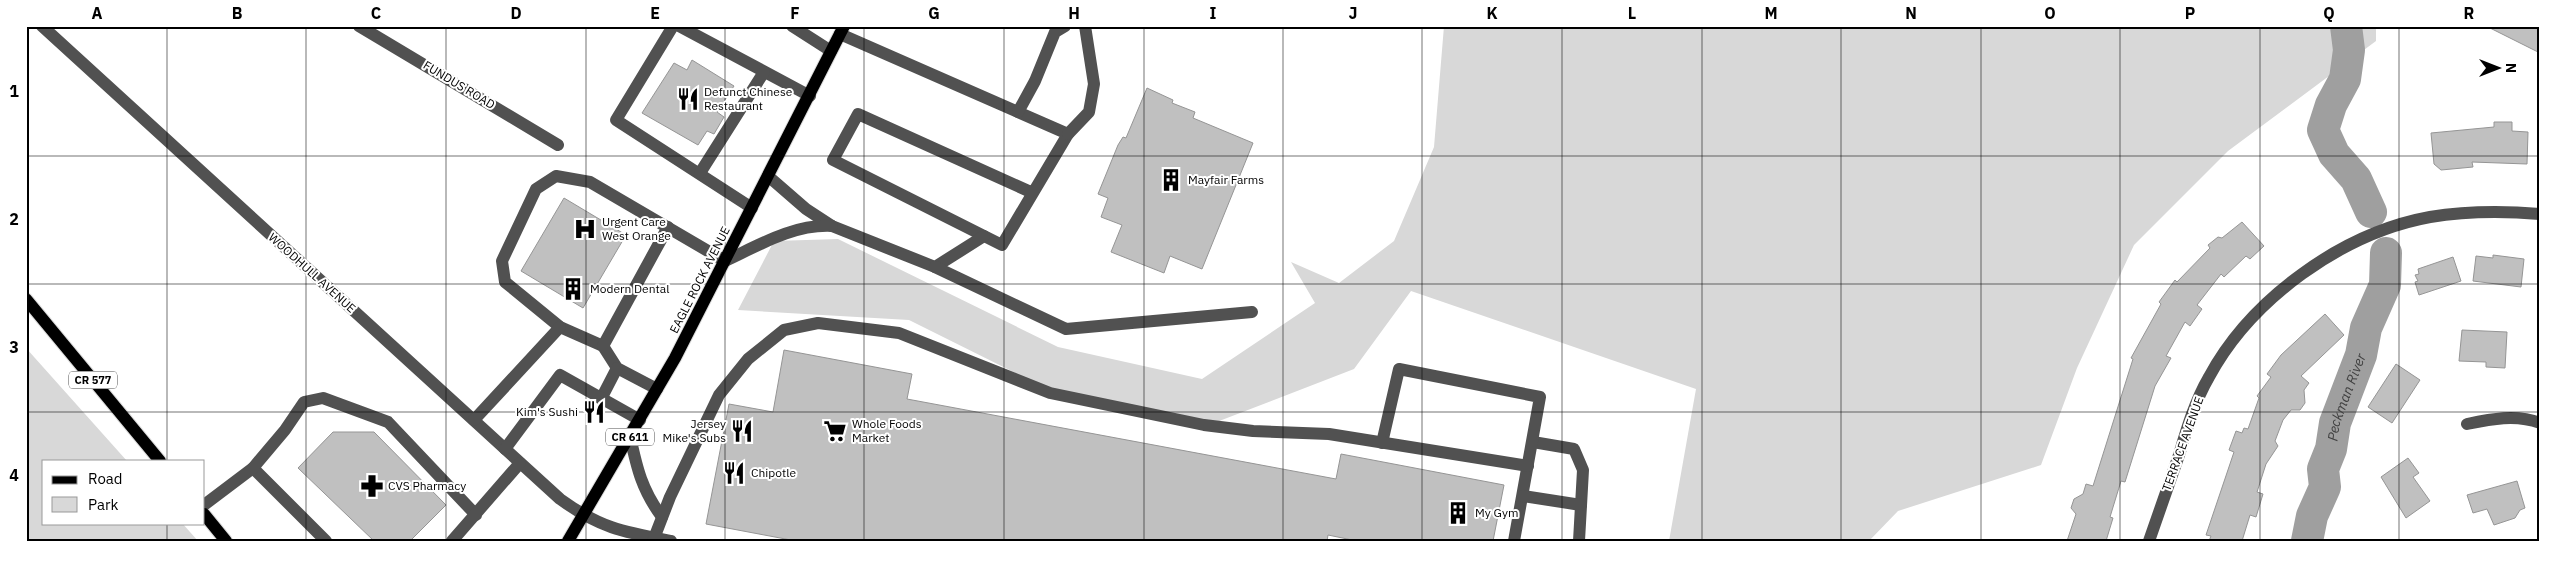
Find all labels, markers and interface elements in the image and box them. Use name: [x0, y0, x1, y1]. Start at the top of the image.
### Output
text: A: [92, 3, 103, 23]
text: B: [232, 3, 243, 23]
text: C: [371, 3, 381, 23]
text: D: [510, 3, 522, 23]
text: E: [650, 3, 660, 23]
text: F: [790, 3, 800, 23]
text: G: [928, 3, 940, 23]
text: H: [1068, 3, 1080, 23]
text: I: [1210, 3, 1217, 23]
text: J: [1349, 3, 1357, 23]
text: K: [1486, 3, 1498, 23]
text: L: [1628, 3, 1636, 23]
text: M: [1764, 3, 1778, 23]
text: N: [1905, 3, 1917, 23]
text: O: [2044, 3, 2056, 23]
text: P: [2185, 3, 2195, 23]
text: Q: [2323, 3, 2335, 23]
text: R: [2464, 3, 2475, 23]
north arrow: [2474, 42, 2524, 92]
street label: FUNDUS ROAD: [421, 57, 498, 112]
text: N: [2502, 63, 2520, 73]
text: 1: [9, 81, 19, 101]
place label: Defunct Chinese Restaurant: [704, 84, 793, 113]
restaurant icon: Defunct Chinese Restaurant: [675, 86, 701, 112]
building icon: Mayfair Farms: [1158, 167, 1184, 193]
place label: Mayfair Farms: [1188, 172, 1264, 187]
text: 2: [9, 209, 19, 229]
place label: Urgent Care West Orange: [602, 214, 671, 243]
hospital icon: Urgent Care West Orange: [572, 216, 598, 242]
street label: EAGLE ROCK AVENUE: [666, 224, 733, 336]
street label: WOODHULL AVENUE: [266, 229, 359, 316]
building icon: Modern Dental: [560, 276, 586, 302]
place label: Modern Dental: [590, 281, 669, 296]
text: 3: [9, 337, 19, 357]
water label: Peckman River: [2323, 350, 2370, 442]
road number: CR 577: [69, 372, 117, 388]
street label: TERRACE AVENUE: [2159, 395, 2207, 493]
restaurant icon: Kim's Sushi: [581, 399, 607, 425]
place label: Kim's Sushi: [516, 404, 578, 419]
place label: Jersey Mike's Subs: [663, 416, 726, 445]
place label: Whole Foods Market: [852, 416, 922, 445]
restaurant icon: Jersey Mike's Subs: [729, 418, 755, 444]
supermarket icon: Whole Foods Market: [822, 418, 848, 444]
road number: CR 611: [606, 428, 654, 446]
legend: [42, 460, 205, 524]
restaurant icon: Chipotle: [721, 460, 747, 486]
text: 4: [9, 465, 19, 485]
place label: Chipotle: [751, 465, 796, 480]
text: Road: [88, 469, 123, 488]
pharmacy icon: CVS Pharmacy: [359, 473, 385, 499]
place label: CVS Pharmacy: [388, 478, 466, 493]
text: Park: [88, 495, 118, 514]
building icon: My Gym: [1445, 500, 1471, 526]
place label: My Gym: [1475, 505, 1518, 520]

